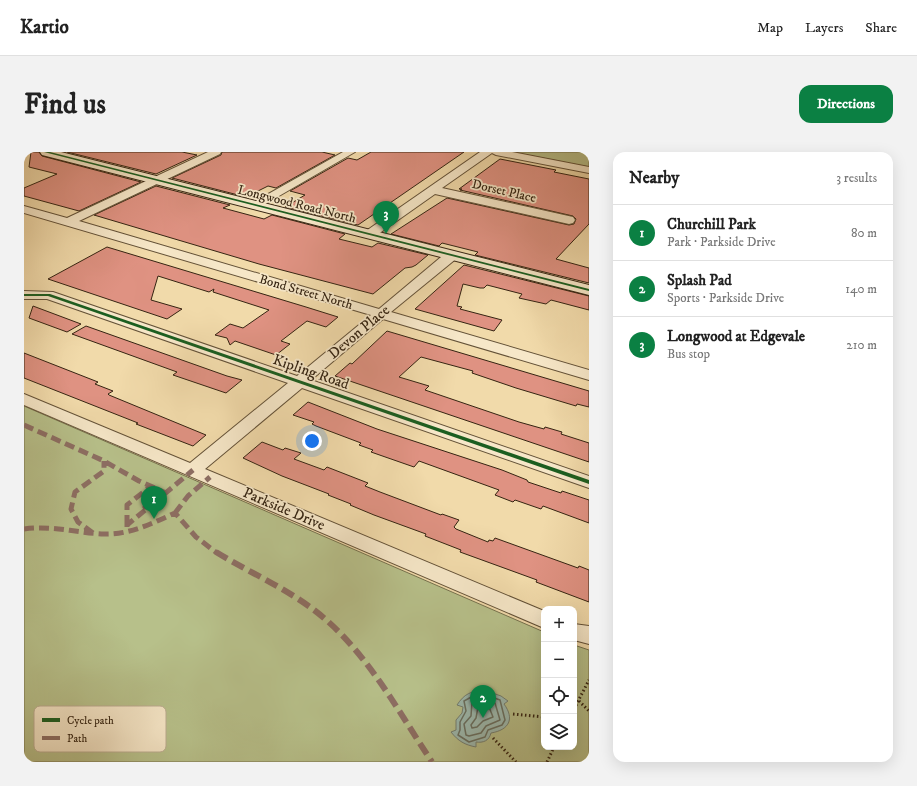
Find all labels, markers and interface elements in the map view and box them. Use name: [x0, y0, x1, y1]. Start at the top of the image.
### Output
text: Kartio: [20, 16, 69, 39]
text: Map: [757, 19, 783, 37]
text: Layers: [805, 19, 843, 37]
text: Share: [865, 19, 897, 37]
button: Directions: [799, 85, 893, 123]
text: Find us: [24, 87, 106, 122]
text: Nearby: [629, 167, 679, 189]
text: 3 results: [836, 170, 877, 186]
street label: Dorset Place: [470, 176, 538, 206]
street label: Longwood Road North: [236, 182, 358, 227]
pin: 3: [373, 201, 399, 234]
text: Churchill Park: [667, 215, 756, 234]
text: 1: [640, 225, 644, 241]
text: 80 m: [851, 225, 877, 241]
text: Park · Parkside Drive: [667, 234, 776, 250]
street label: Bond Street North: [257, 271, 355, 313]
text: Splash Pad: [667, 271, 732, 290]
text: 2: [639, 281, 645, 297]
text: 140 m: [845, 281, 877, 297]
text: Sports · Parkside Drive: [667, 290, 784, 306]
street label: Devon Place: [324, 301, 394, 363]
text: Longwood at Edgevale: [667, 327, 805, 346]
text: 3: [640, 337, 644, 353]
text: 210 m: [846, 337, 877, 353]
text: Bus stop: [667, 346, 710, 362]
street label: Kipling Road: [270, 350, 352, 394]
your location: [302, 431, 322, 451]
street label: Parkside Drive: [240, 483, 328, 535]
pin: 1: [141, 486, 167, 519]
map controls: [541, 606, 577, 750]
button: +: [541, 606, 577, 642]
button: −: [541, 642, 577, 678]
button: locate: [541, 678, 577, 714]
pin: 2: [470, 685, 496, 718]
legend: [34, 706, 166, 752]
text: Cycle path: [67, 714, 114, 728]
button: layers: [541, 714, 577, 750]
text: Path: [67, 732, 88, 746]

